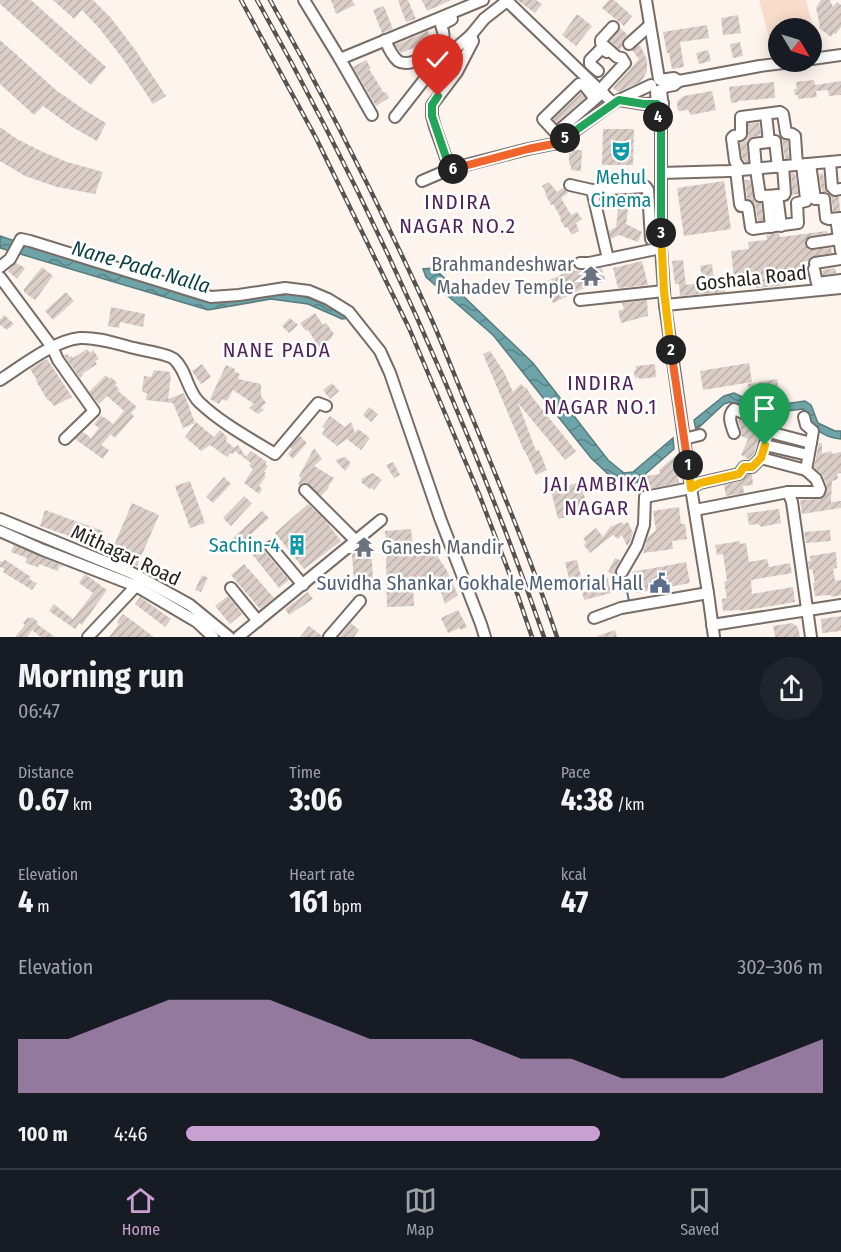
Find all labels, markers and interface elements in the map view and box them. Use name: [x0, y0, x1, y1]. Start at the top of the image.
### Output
north arrow: [768, 18, 822, 72]
map controls: [768, 18, 822, 72]
pin: [412, 34, 463, 96]
icon: check: [421, 43, 454, 76]
pin: 4: [643, 102, 673, 132]
text: 4: [654, 107, 662, 126]
pin: 5: [550, 123, 580, 153]
text: 5: [561, 128, 569, 147]
theatre icon: Mehul Cinema: [609, 139, 633, 163]
pin: 6: [438, 154, 468, 184]
text: 6: [449, 159, 457, 178]
place label: Mehul Cinema: [591, 165, 651, 212]
district label: INDIRA NAGAR NO.2: [399, 189, 517, 239]
pin: 3: [646, 218, 676, 248]
text: 3: [657, 223, 665, 242]
water label: Nane Pada Nalla: [69, 235, 213, 299]
place label: Brahmandeshwar Mahadev Temple: [431, 252, 574, 299]
street label: Goshala Road: [694, 260, 808, 296]
temple icon: Brahmandeshwar Mahadev Temple: [579, 264, 603, 288]
pin: 2: [656, 335, 686, 365]
district label: NANE PADA: [223, 337, 331, 363]
text: 2: [667, 340, 675, 359]
district label: INDIRA NAGAR NO.1: [544, 370, 658, 420]
pin: [739, 383, 790, 445]
icon: arrive: [748, 392, 781, 425]
pin: 1: [673, 450, 703, 480]
text: 1: [685, 455, 691, 474]
district label: JAI AMBIKA NAGAR: [543, 471, 651, 521]
street label: Mithagar Road: [67, 519, 185, 591]
place label: Sachin-4: [209, 533, 280, 557]
building icon: Sachin-4: [285, 533, 309, 557]
temple icon: Ganesh Mandir: [352, 535, 376, 559]
place label: Ganesh Mandir: [381, 535, 504, 559]
place label: Suvidha Shankar Gokhale Memorial Hall: [317, 571, 643, 595]
public building icon: Suvidha Shankar Gokhale Memorial Hall: [648, 571, 672, 595]
text: Morning run: [18, 656, 184, 696]
button: share: [760, 657, 823, 720]
text: 06:47: [18, 699, 60, 723]
text: Distance: [18, 763, 74, 782]
text: Time: [289, 763, 321, 782]
text: Pace: [561, 763, 590, 782]
text: 0.67: [18, 782, 69, 818]
text: 3:06: [289, 782, 342, 818]
text: 4:38: [561, 782, 613, 818]
text: km: [69, 795, 92, 814]
text: /km: [613, 795, 644, 814]
text: Elevation: [18, 865, 78, 884]
text: Heart rate: [289, 865, 355, 884]
text: kcal: [561, 865, 587, 884]
text: 4: [18, 884, 33, 920]
text: 161: [289, 884, 329, 920]
text: 47: [561, 884, 588, 920]
text: m: [33, 897, 50, 916]
text: bpm: [329, 897, 362, 916]
text: Elevation: [18, 955, 93, 979]
text: 302–306 m: [737, 955, 823, 979]
text: 100 m: [18, 1122, 68, 1146]
text: 4:46: [114, 1122, 147, 1146]
tab: Home: [122, 1184, 160, 1239]
tab: Map: [404, 1184, 437, 1239]
tab: Saved: [680, 1184, 719, 1239]

